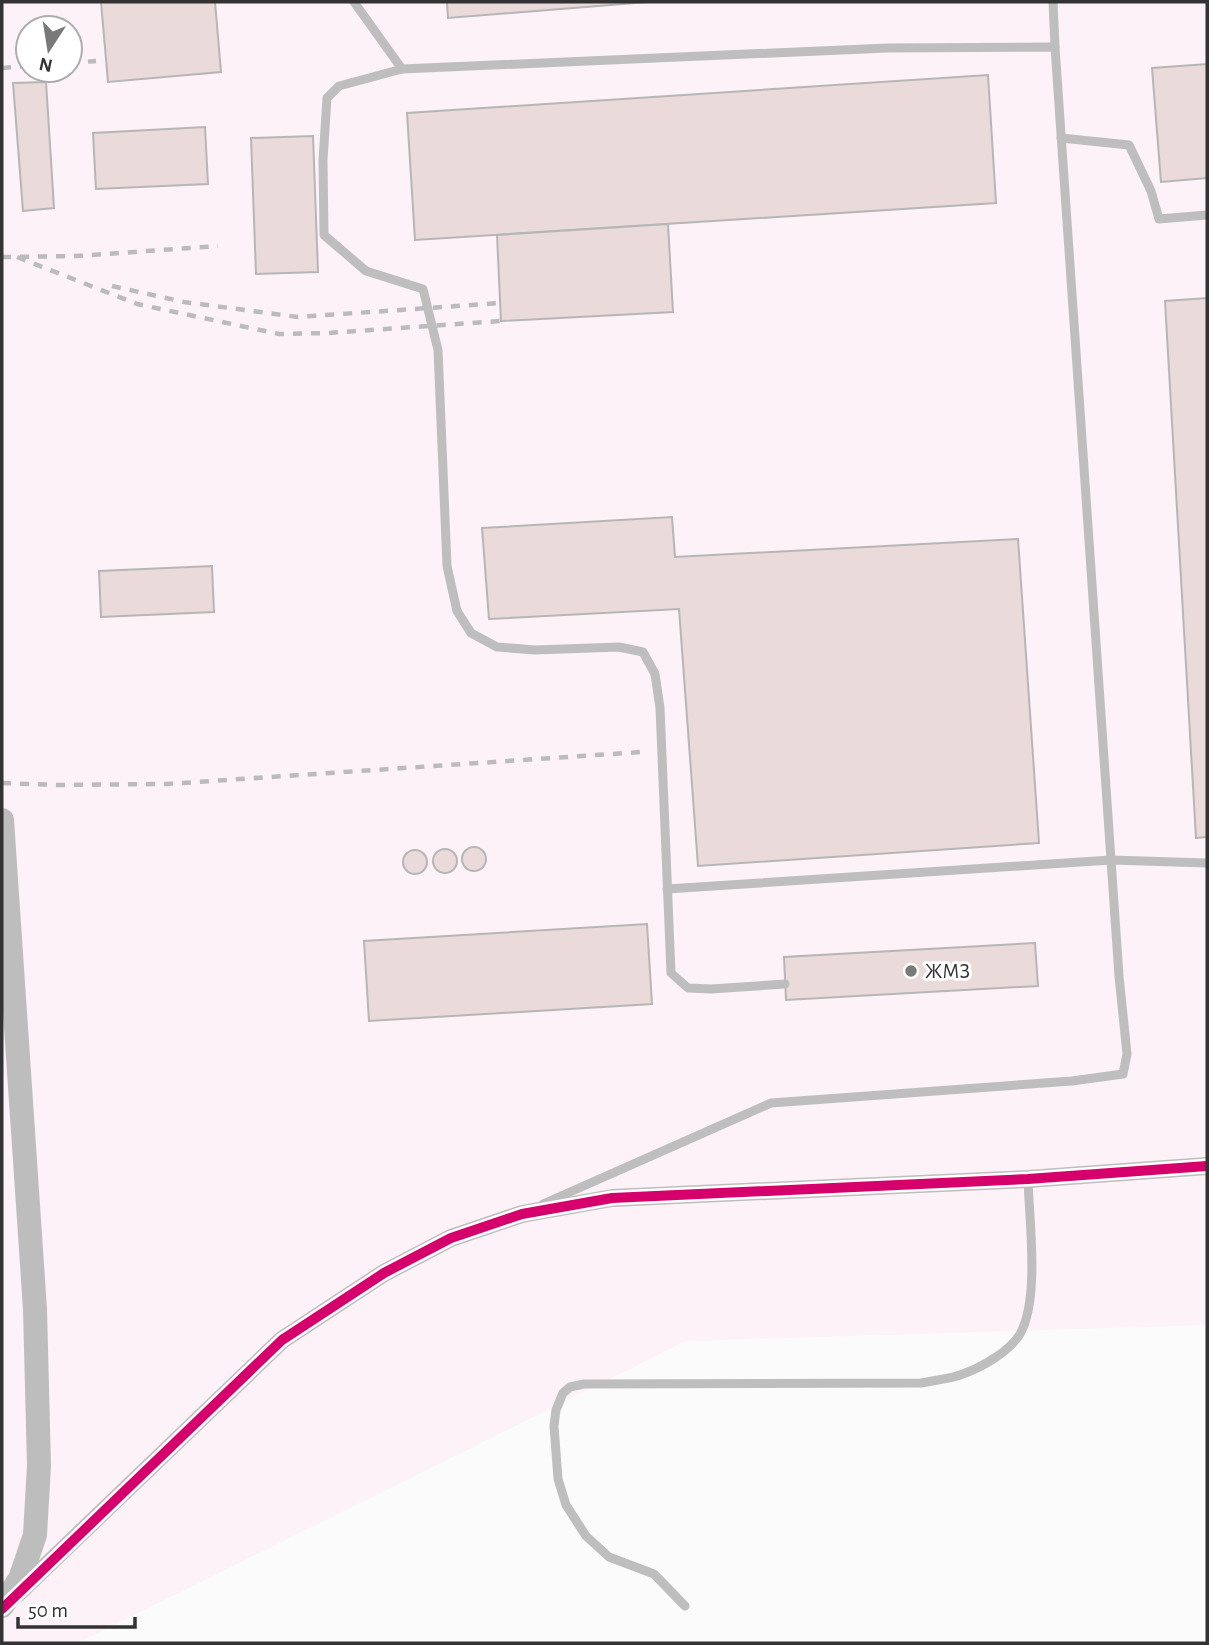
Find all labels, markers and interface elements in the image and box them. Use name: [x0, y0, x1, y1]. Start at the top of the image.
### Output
north arrow: [14, 14, 84, 84]
text: N: [37, 53, 54, 75]
place label: ЖМЗ: [925, 961, 970, 982]
marker: ЖМЗ: [903, 963, 919, 979]
scale bar: [18, 1586, 135, 1630]
text: 50 m: [28, 1600, 68, 1621]

